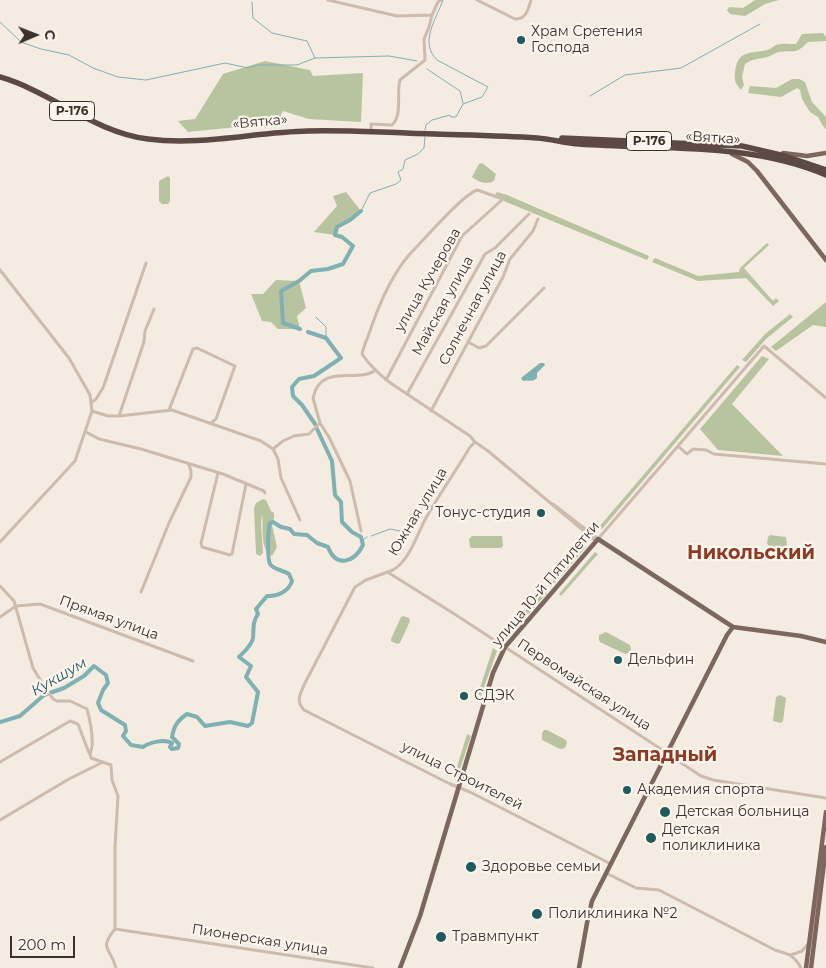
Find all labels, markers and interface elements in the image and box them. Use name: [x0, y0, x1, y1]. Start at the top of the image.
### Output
north arrow: [10, 10, 60, 60]
place label: Храм Сретения Господа: [531, 24, 643, 56]
text: С: [41, 29, 59, 40]
marker: Храм Сретения Господа: [515, 34, 527, 46]
road number: Р-176: [50, 102, 94, 120]
street label: «Вятка»: [232, 111, 288, 133]
street label: «Вятка»: [685, 128, 741, 148]
road number: Р-176: [626, 132, 672, 150]
street label: улица Кучерова: [392, 225, 464, 335]
street label: Солнечная улица: [436, 248, 510, 368]
street label: Майская улица: [409, 253, 477, 359]
street label: Южная улица: [385, 465, 451, 559]
place label: Тонус-студия: [435, 505, 531, 521]
marker: Тонус-студия: [535, 507, 547, 519]
street label: улица 10-й Пятилетки: [489, 518, 603, 650]
district label: Никольский: [687, 542, 815, 564]
street label: Прямая улица: [57, 592, 161, 644]
street label: Первомайская улица: [514, 635, 654, 735]
place label: Дельфин: [628, 652, 694, 668]
water label: Кукшум: [28, 654, 90, 700]
marker: Дельфин: [612, 654, 624, 666]
place label: СДЭК: [474, 688, 515, 704]
marker: СДЭК: [458, 690, 470, 702]
street label: улица Строителей: [399, 738, 525, 814]
district label: Западный: [613, 744, 717, 766]
place label: Академия спорта: [637, 782, 765, 798]
marker: Академия спорта: [621, 784, 633, 796]
place label: Детская больница: [676, 804, 809, 820]
marker: Детская больница: [658, 805, 672, 819]
place label: Детская поликлиника: [662, 822, 761, 854]
marker: Детская поликлиника: [644, 831, 658, 845]
place label: Здоровье семьи: [482, 859, 601, 875]
marker: Здоровье семьи: [464, 860, 478, 874]
place label: Поликлиника №2: [548, 906, 677, 922]
marker: Поликлиника №2: [530, 907, 544, 921]
street label: Пионерская улица: [191, 921, 329, 959]
scale bar: [12, 926, 78, 958]
place label: Травмпункт: [452, 929, 539, 945]
marker: Травмпункт: [434, 930, 448, 944]
text: 200 m: [18, 935, 66, 954]

